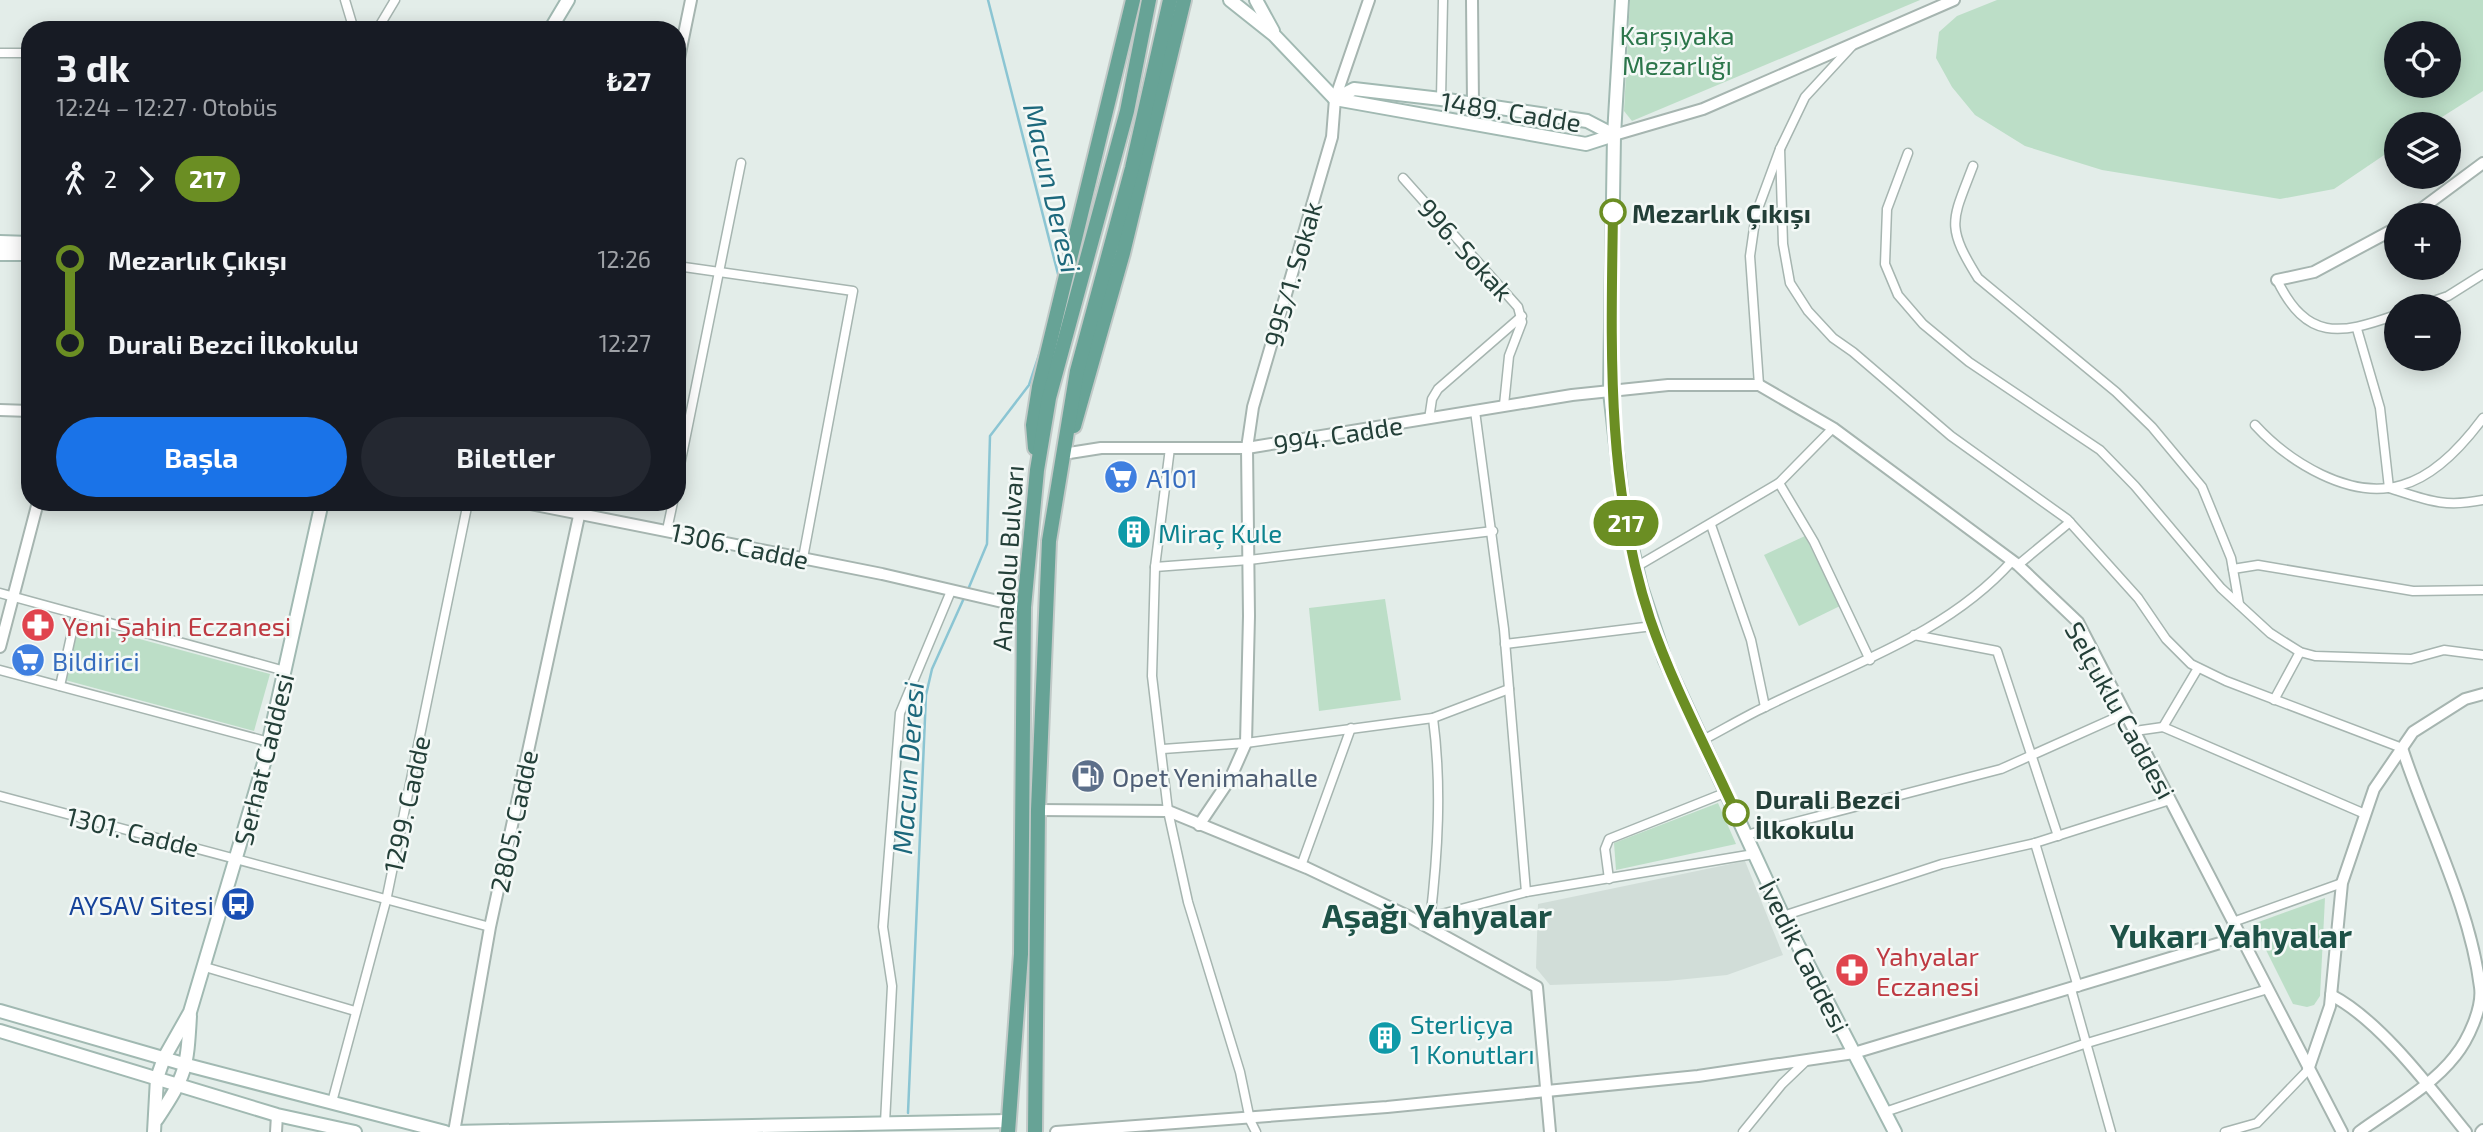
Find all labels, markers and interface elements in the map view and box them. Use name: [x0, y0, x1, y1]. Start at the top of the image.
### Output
park label: Karşıyaka Mezarlığı: [1619, 19, 1735, 80]
map controls: [2384, 21, 2461, 371]
button: locate: [2384, 21, 2461, 98]
text: 3 dk: [56, 44, 130, 90]
text: ₺27: [607, 65, 651, 96]
street label: 1489. Cadde: [1439, 85, 1583, 137]
text: 12:24 – 12:27 · Otobüs: [56, 93, 277, 121]
water label: Macun Deresi: [1017, 100, 1089, 276]
button: layers: [2384, 112, 2461, 189]
icon: walk: [56, 160, 94, 198]
icon: forward: [127, 160, 165, 198]
text: 217: [189, 164, 226, 193]
text: 2: [104, 165, 117, 193]
street label: 996. Sokak: [1412, 192, 1520, 306]
place label: Mezarlık Çıkışı: [1632, 197, 1811, 230]
street label: 995/1. Sokak: [1257, 198, 1327, 350]
marker: Mezarlık Çıkışı: [1600, 199, 1626, 225]
button: +: [2384, 203, 2461, 280]
text: Mezarlık Çıkışı: [108, 244, 287, 275]
text: 12:26: [597, 245, 651, 273]
button: −: [2384, 294, 2461, 371]
text: Durali Bezci İlkokulu: [108, 328, 359, 359]
text: 12:27: [599, 329, 651, 357]
street label: 994. Cadde: [1271, 408, 1405, 460]
button: Başla: [56, 417, 347, 497]
button: Biletler: [361, 417, 651, 497]
supermarket icon: A101: [1102, 458, 1140, 496]
place label: A101: [1146, 462, 1198, 493]
street label: Anadolu Bulvarı: [985, 464, 1029, 652]
line badge: 217: [1586, 500, 1666, 546]
text: 217: [1608, 508, 1644, 537]
building icon: Miraç Kule: [1115, 513, 1153, 551]
street label: 1306. Cadde: [668, 515, 812, 575]
place label: Miraç Kule: [1158, 517, 1282, 550]
pharmacy icon: Yeni Şahin Eczanesi: [19, 606, 57, 644]
place label: Yeni Şahin Eczanesi: [62, 610, 291, 643]
street label: Selçuklu Caddesi: [2058, 616, 2183, 805]
supermarket icon: Bildirici: [9, 641, 47, 679]
place label: Bildirici: [52, 645, 140, 676]
street label: Serhat Caddesi: [227, 670, 299, 848]
water label: Macun Deresi: [884, 680, 930, 855]
street label: 1299. Cadde: [376, 733, 436, 875]
street label: 2805. Cadde: [483, 747, 543, 895]
fuel station icon: Opet Yenimahalle: [1069, 757, 1107, 795]
place label: Opet Yenimahalle: [1112, 761, 1318, 792]
place label: Durali Bezci İlkokulu: [1755, 783, 1901, 844]
street label: 1301. Cadde: [64, 800, 202, 862]
marker: Durali Bezci İlkokulu: [1723, 800, 1749, 826]
street label: İvedik Caddesi: [1753, 875, 1857, 1037]
bus stop icon: AYSAV Sitesi: [219, 885, 257, 923]
place label: AYSAV Sitesi: [69, 889, 214, 920]
district label: Aşağı Yahyalar: [1322, 895, 1552, 937]
district label: Yukarı Yahyalar: [2110, 915, 2352, 955]
place label: Yahyalar Eczanesi: [1876, 940, 1980, 1001]
pharmacy icon: Yahyalar Eczanesi: [1833, 951, 1871, 989]
place label: Sterliçya 1 Konutları: [1410, 1008, 1535, 1069]
building icon: Sterliçya 1 Konutları: [1366, 1019, 1404, 1057]

